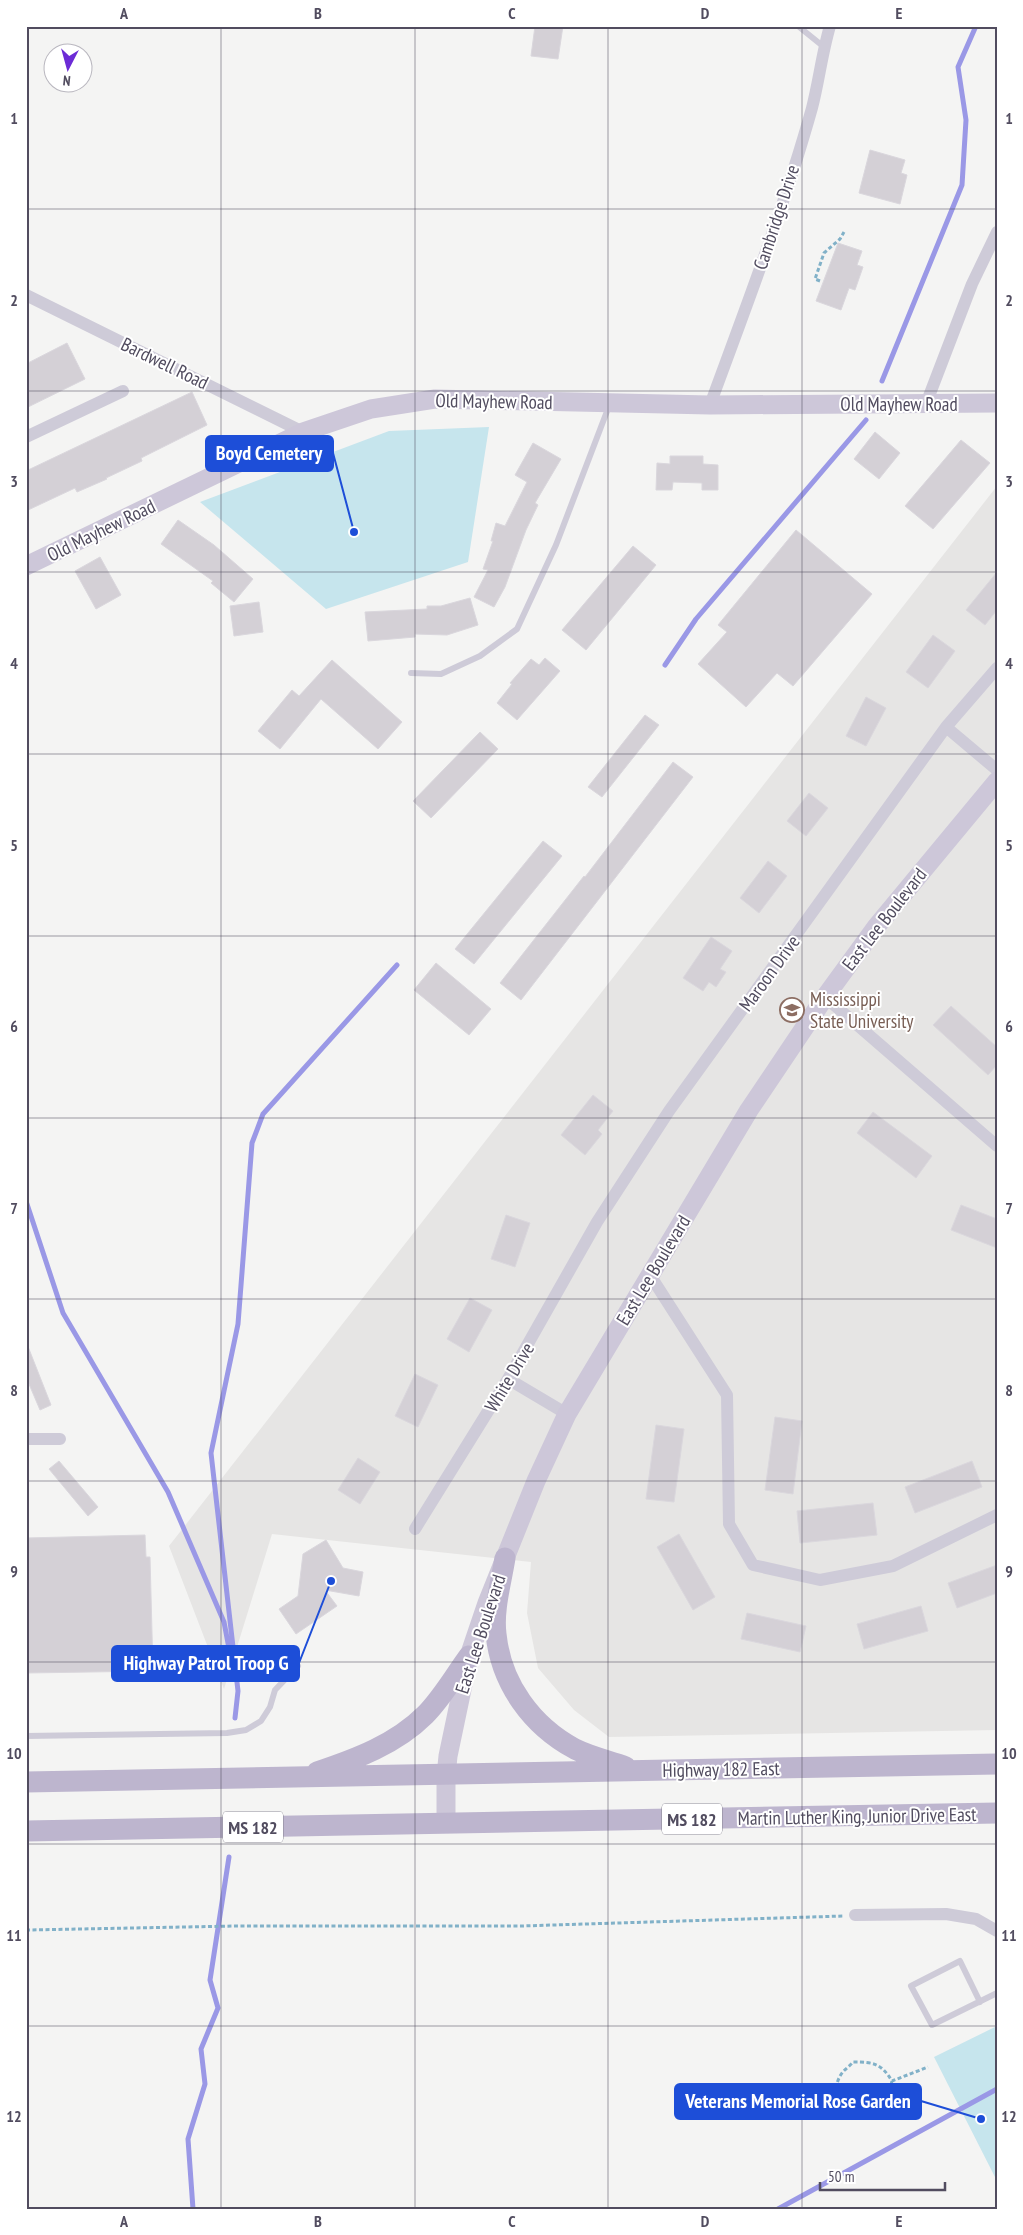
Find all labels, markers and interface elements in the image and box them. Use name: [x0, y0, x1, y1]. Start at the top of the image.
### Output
text: A: [119, 3, 129, 23]
text: B: [314, 3, 322, 23]
text: C: [508, 3, 516, 23]
text: D: [701, 3, 710, 23]
text: E: [896, 3, 903, 23]
north arrow: [42, 42, 92, 92]
text: N: [62, 72, 71, 90]
text: 1: [10, 108, 18, 128]
text: 1: [1005, 108, 1013, 128]
street label: Cambridge Drive: [748, 161, 804, 272]
text: 2: [10, 290, 18, 310]
text: 2: [1005, 290, 1013, 310]
street label: Bardwell Road: [117, 332, 213, 394]
street label: Old Mayhew Road: [435, 388, 553, 414]
street label: Old Mayhew Road: [840, 392, 958, 416]
callout: Boyd Cemetery: [206, 436, 333, 471]
text: Boyd Cemetery: [216, 440, 323, 466]
text: 3: [10, 471, 18, 491]
text: 3: [1005, 471, 1013, 491]
street label: Old Mayhew Road: [43, 494, 159, 566]
text: 4: [10, 653, 18, 673]
text: 4: [1005, 653, 1013, 673]
text: 5: [10, 835, 18, 855]
text: 5: [1005, 835, 1013, 855]
street label: East Lee Boulevard: [836, 863, 932, 975]
street label: Maroon Drive: [733, 930, 805, 1016]
place label: Mississippi State University: [810, 987, 914, 1033]
school or university icon: Mississippi State University: [779, 997, 805, 1023]
text: 6: [10, 1016, 18, 1036]
text: 6: [1005, 1016, 1013, 1036]
text: 7: [10, 1198, 18, 1218]
text: 7: [1005, 1198, 1013, 1218]
street label: East Lee Boulevard: [611, 1211, 695, 1329]
street label: White Drive: [479, 1338, 539, 1416]
text: 8: [10, 1380, 18, 1400]
text: 8: [1005, 1380, 1013, 1400]
text: 9: [10, 1561, 18, 1581]
text: 9: [1005, 1561, 1013, 1581]
street label: East Lee Boulevard: [449, 1571, 511, 1697]
callout: Highway Patrol Troop G: [112, 1646, 299, 1681]
text: Highway Patrol Troop G: [123, 1650, 289, 1676]
text: 10: [6, 1743, 22, 1763]
text: 10: [1001, 1743, 1017, 1763]
street label: Highway 182 East: [662, 1756, 781, 1782]
street label: Martin Luther King, Junior Drive East: [737, 1802, 977, 1830]
road number: MS 182: [662, 1804, 722, 1835]
road number: MS 182: [223, 1811, 283, 1842]
text: 11: [6, 1925, 22, 1945]
text: 11: [1001, 1925, 1017, 1945]
callout: Veterans Memorial Rose Garden: [675, 2084, 921, 2119]
text: Veterans Memorial Rose Garden: [684, 2088, 911, 2114]
text: 12: [6, 2106, 22, 2126]
text: 12: [1001, 2106, 1017, 2126]
scale bar: [820, 2160, 946, 2192]
text: 50 m: [828, 2167, 854, 2186]
text: A: [119, 2211, 129, 2231]
text: B: [314, 2211, 322, 2231]
text: C: [508, 2211, 516, 2231]
text: D: [701, 2211, 710, 2231]
text: E: [896, 2211, 903, 2231]

